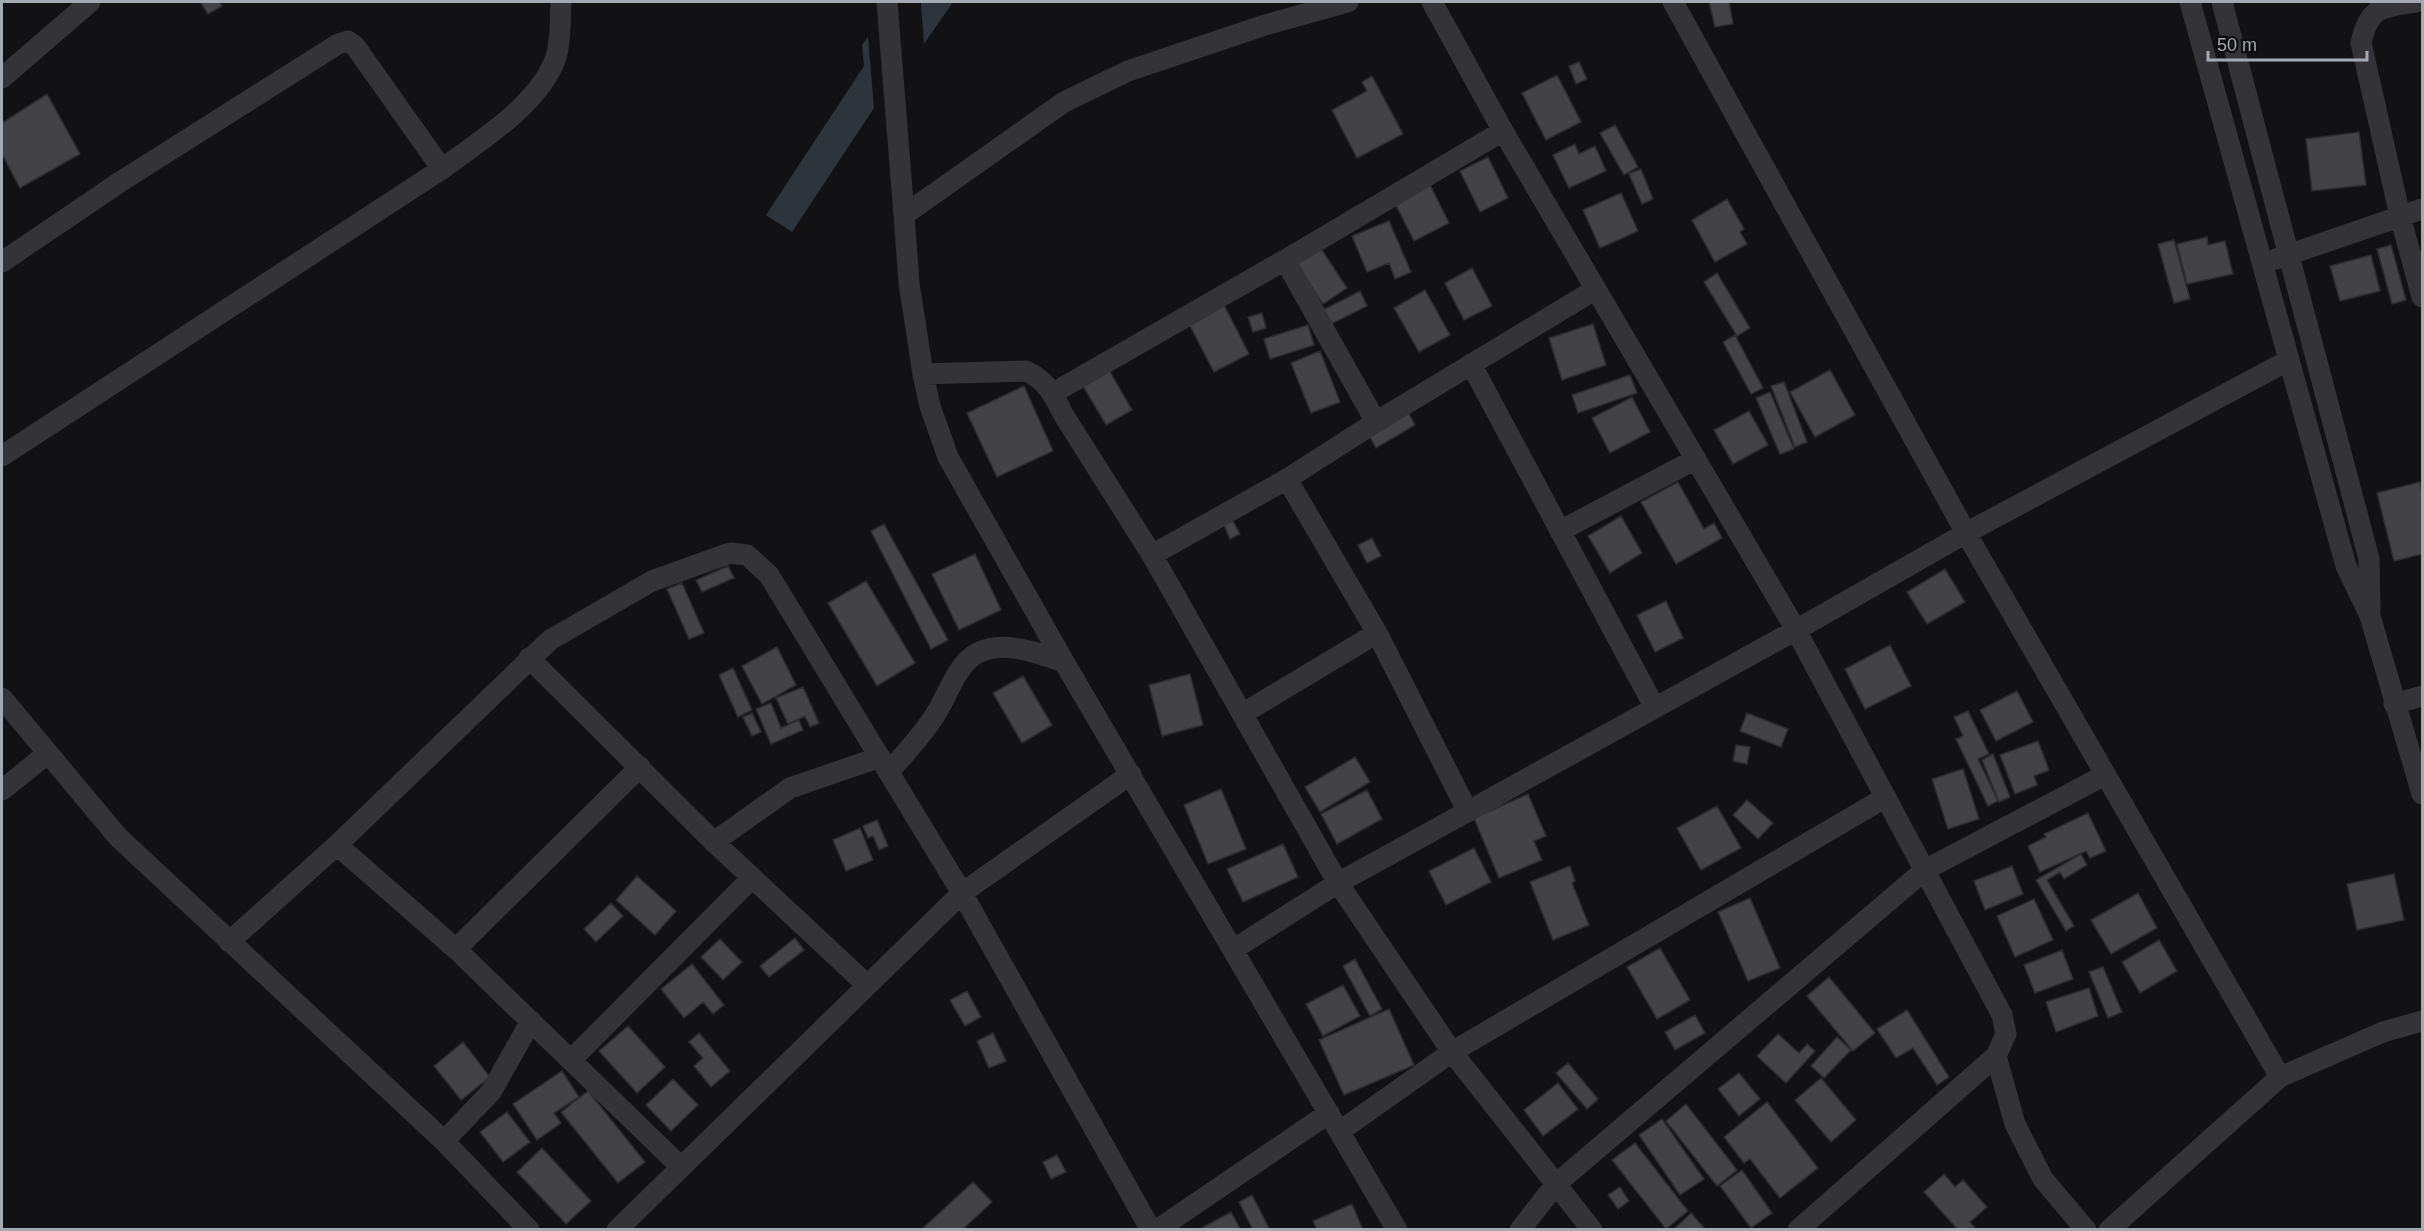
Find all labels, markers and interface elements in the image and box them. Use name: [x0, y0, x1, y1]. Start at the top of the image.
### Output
scale bar: [2208, 24, 2367, 62]
text: 50 m: [2217, 35, 2257, 55]

